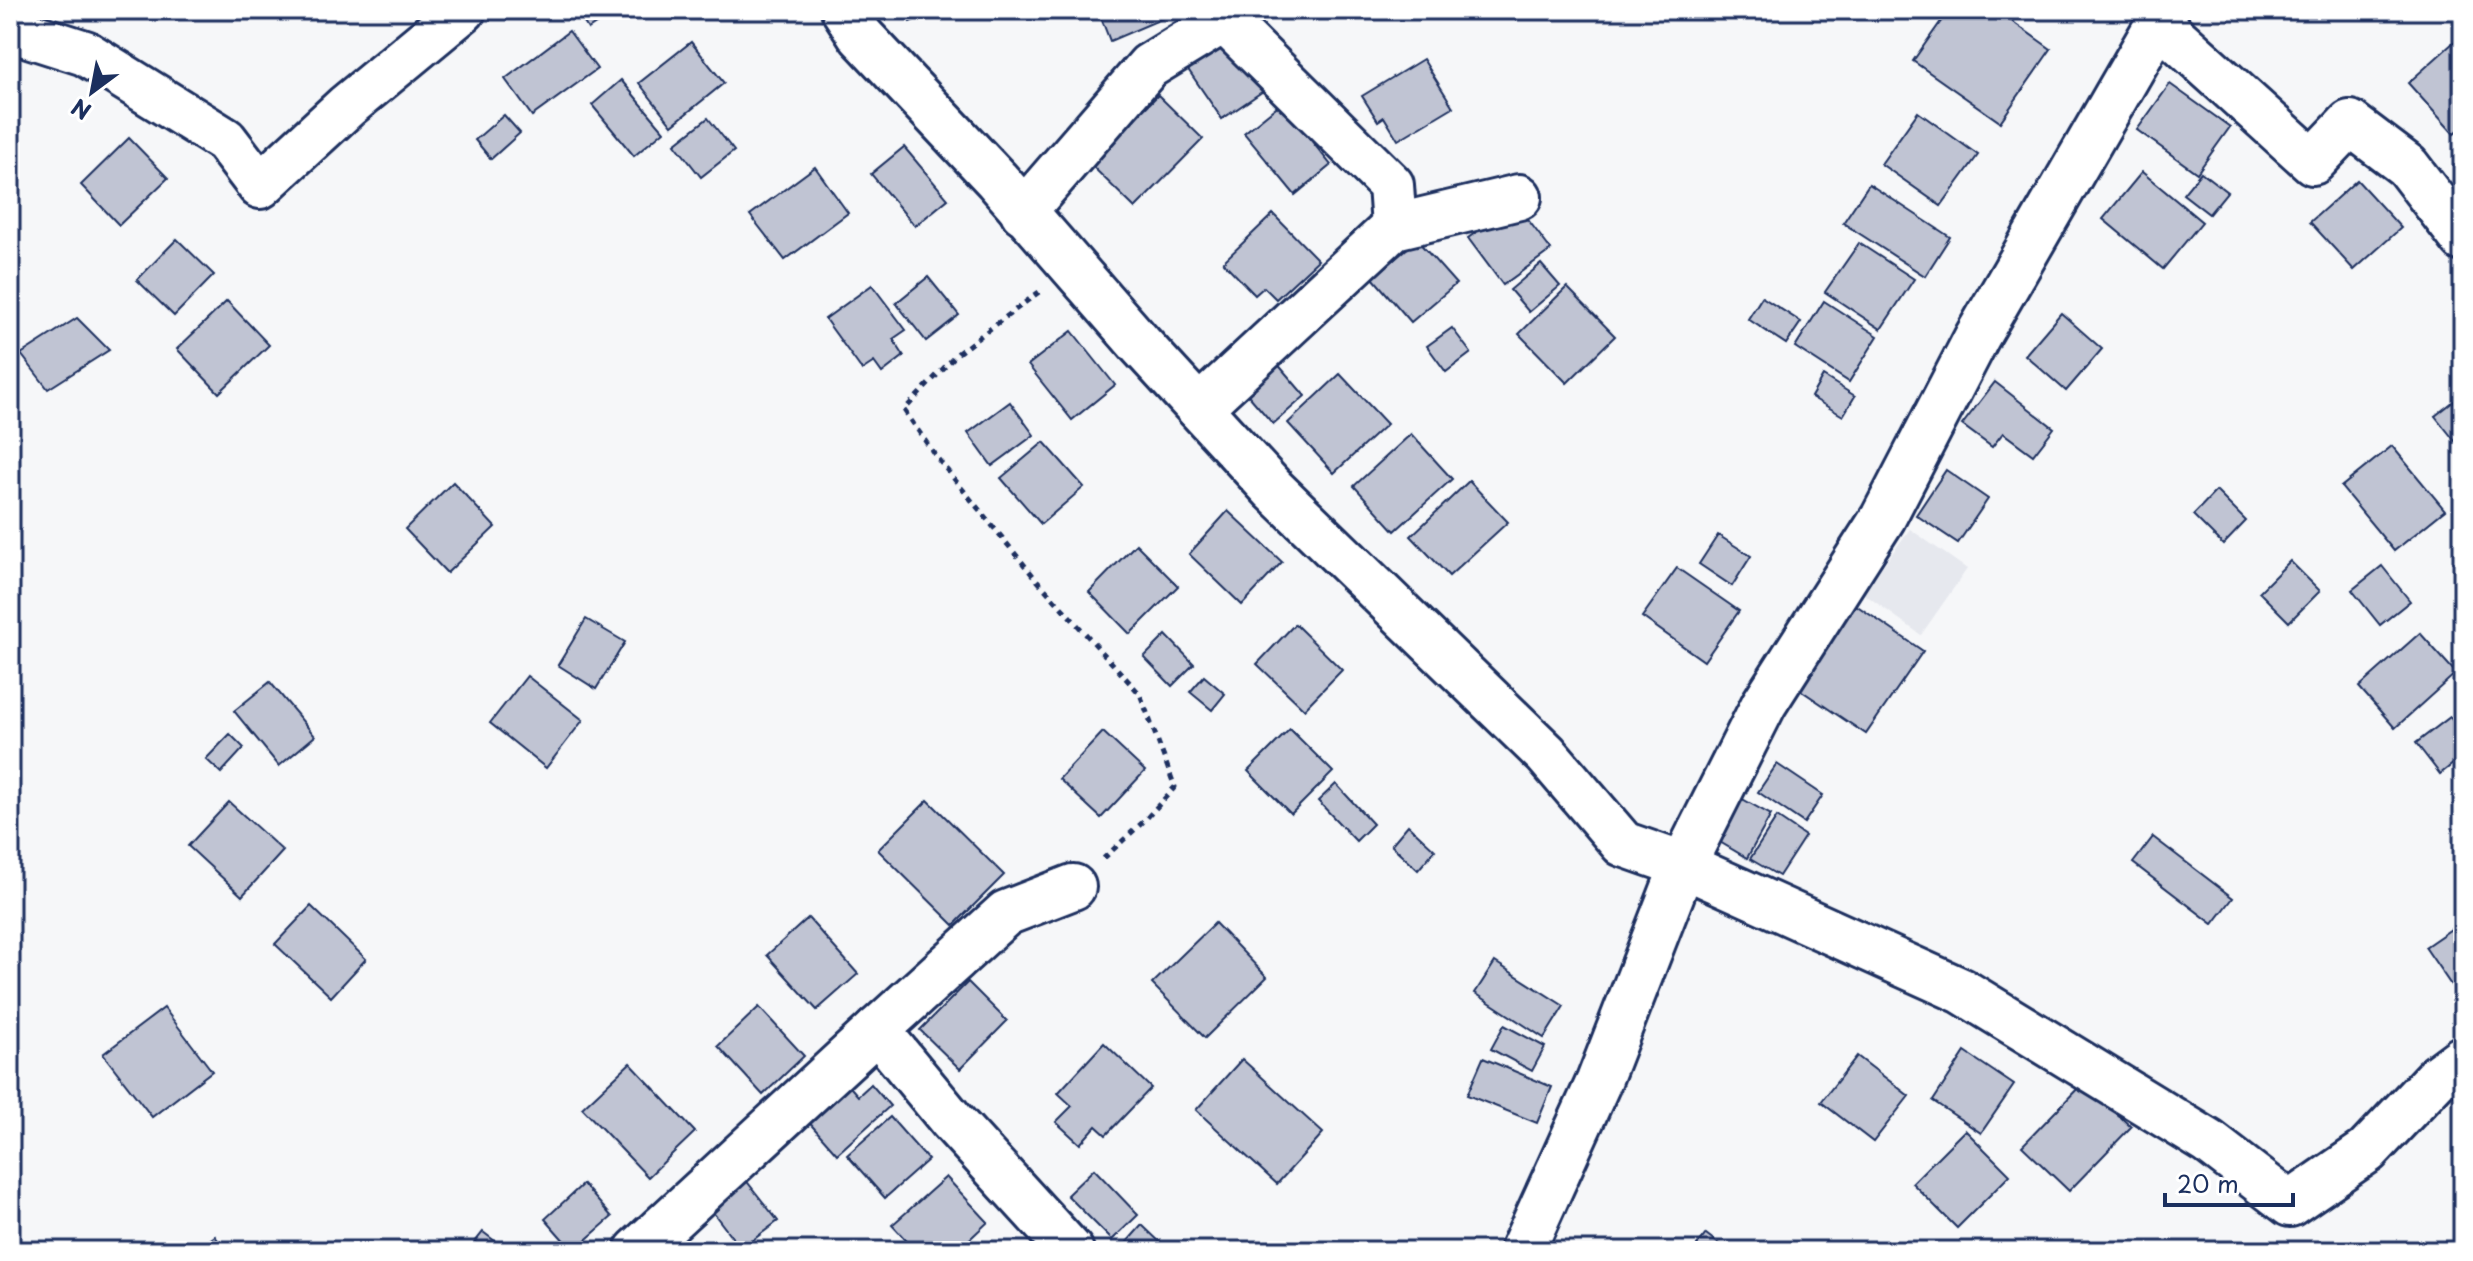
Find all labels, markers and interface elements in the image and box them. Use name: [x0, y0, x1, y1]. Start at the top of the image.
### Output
north arrow: [52, 52, 132, 132]
text: N: [64, 92, 97, 129]
scale bar: [2165, 1157, 2293, 1207]
text: 20 m: [2177, 1165, 2239, 1201]

